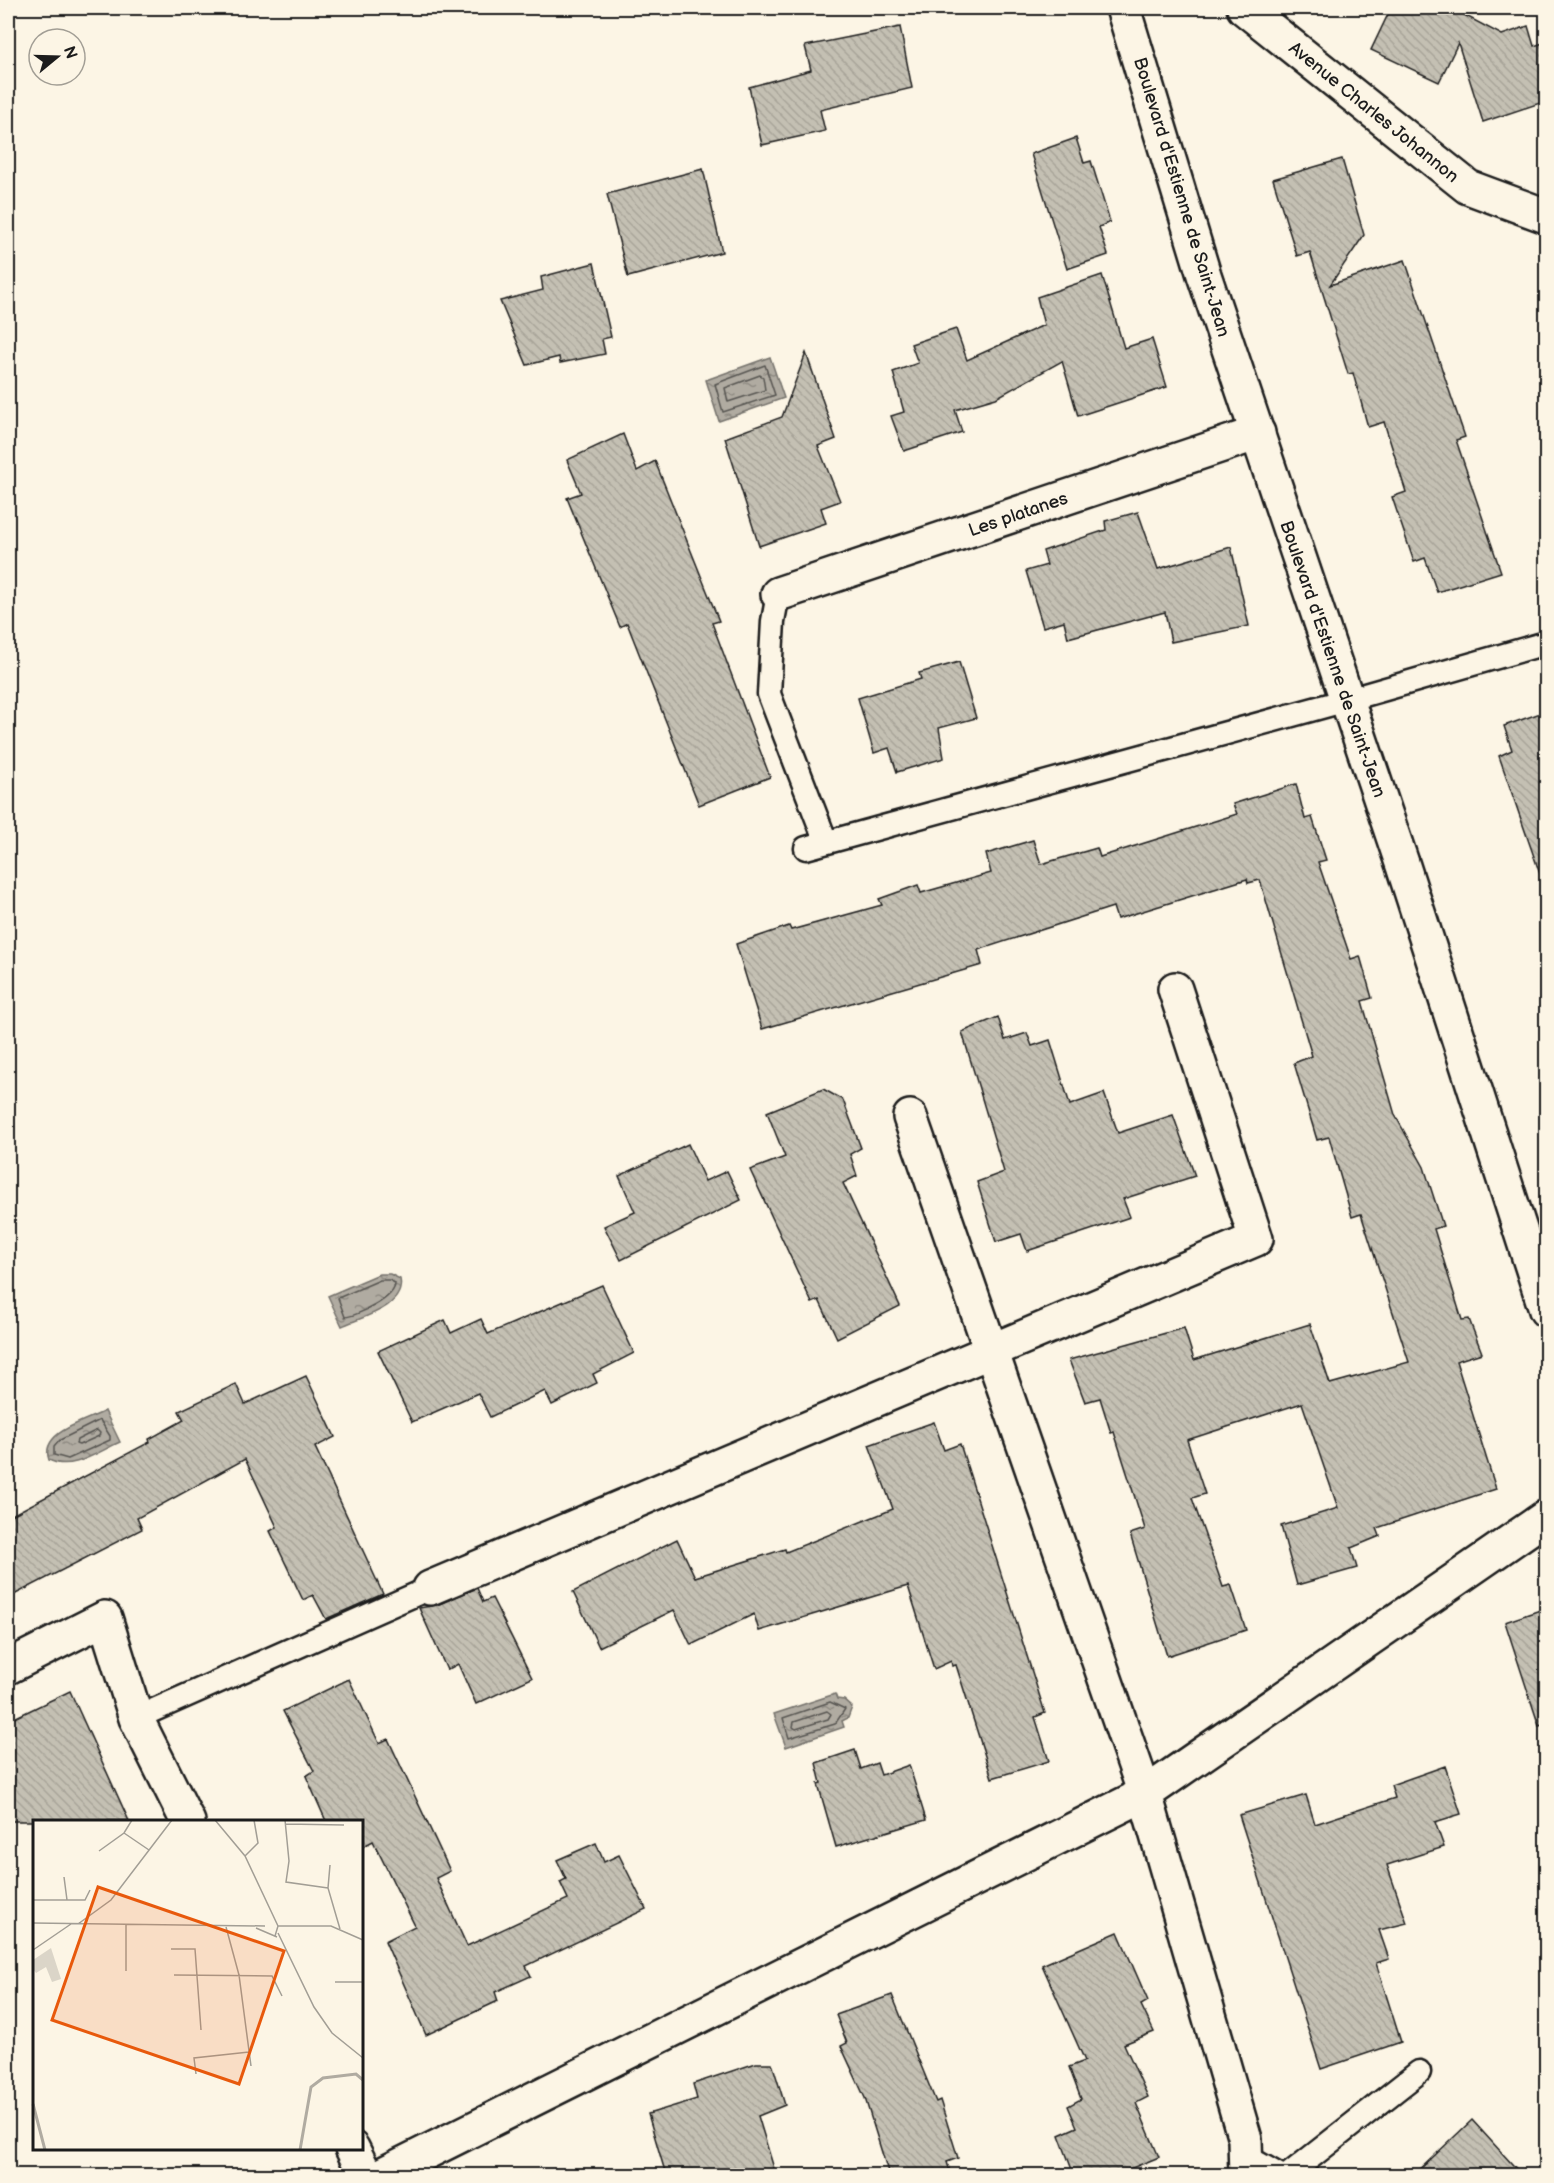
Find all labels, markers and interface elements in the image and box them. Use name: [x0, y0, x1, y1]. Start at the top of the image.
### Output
north arrow: [27, 27, 87, 87]
street label: Avenue Charles Johannon: [1285, 37, 1463, 187]
text: N: [59, 44, 81, 61]
street label: Boulevard d'Estienne de Saint-Jean: [1129, 55, 1234, 339]
street label: Les platanes: [966, 488, 1071, 541]
street label: Boulevard d'Estienne de Saint-Jean: [1275, 518, 1390, 800]
inset map: [33, 1820, 363, 2150]

